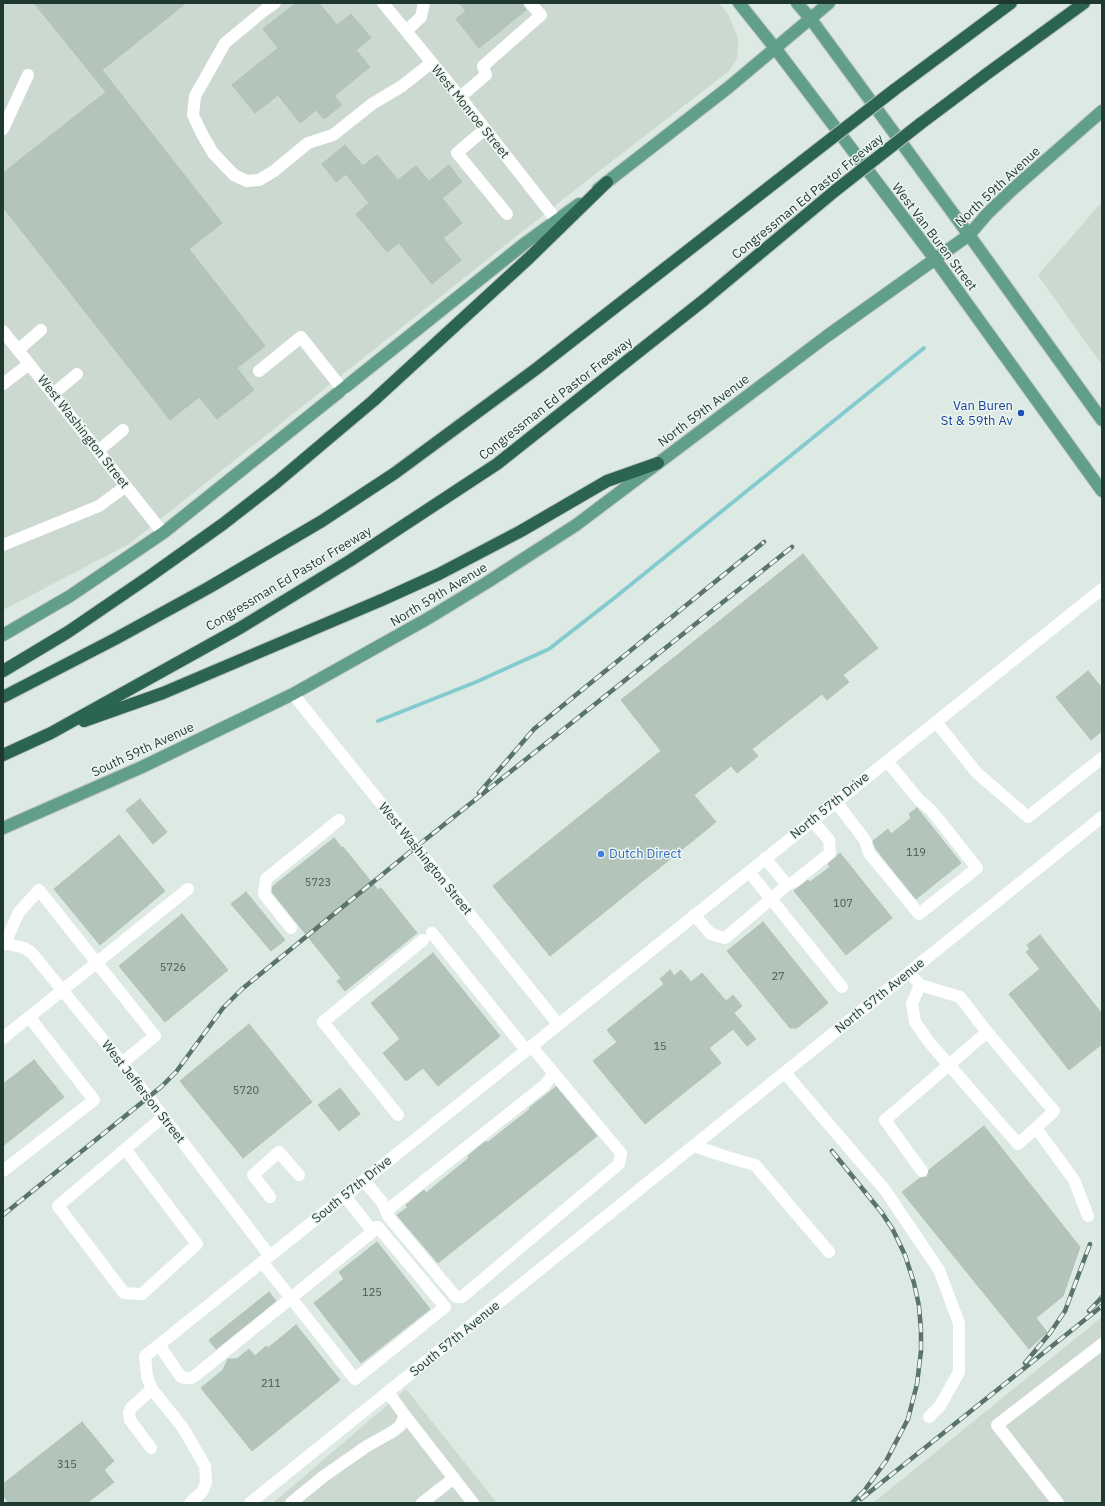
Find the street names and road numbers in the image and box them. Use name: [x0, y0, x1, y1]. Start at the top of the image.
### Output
street label: West Monroe Street: [428, 62, 512, 162]
street label: Congressman Ed Pastor Freeway: [729, 131, 887, 263]
street label: North 59th Avenue: [952, 144, 1044, 230]
street label: West Van Buren Street: [888, 180, 980, 294]
street label: Congressman Ed Pastor Freeway: [476, 334, 636, 464]
street label: West Washington Street: [34, 372, 132, 492]
street label: North 59th Avenue: [655, 372, 753, 450]
street label: Congressman Ed Pastor Freeway: [203, 523, 375, 635]
street label: North 59th Avenue: [388, 560, 490, 630]
street label: South 59th Avenue: [89, 719, 197, 781]
street label: North 57th Drive: [787, 769, 873, 843]
street label: West Washington Street: [375, 800, 475, 918]
street label: North 57th Avenue: [832, 955, 928, 1037]
street label: West Jefferson Street: [98, 1037, 188, 1147]
street label: South 57th Drive: [309, 1153, 395, 1227]
street label: South 57th Avenue: [407, 1298, 503, 1380]

